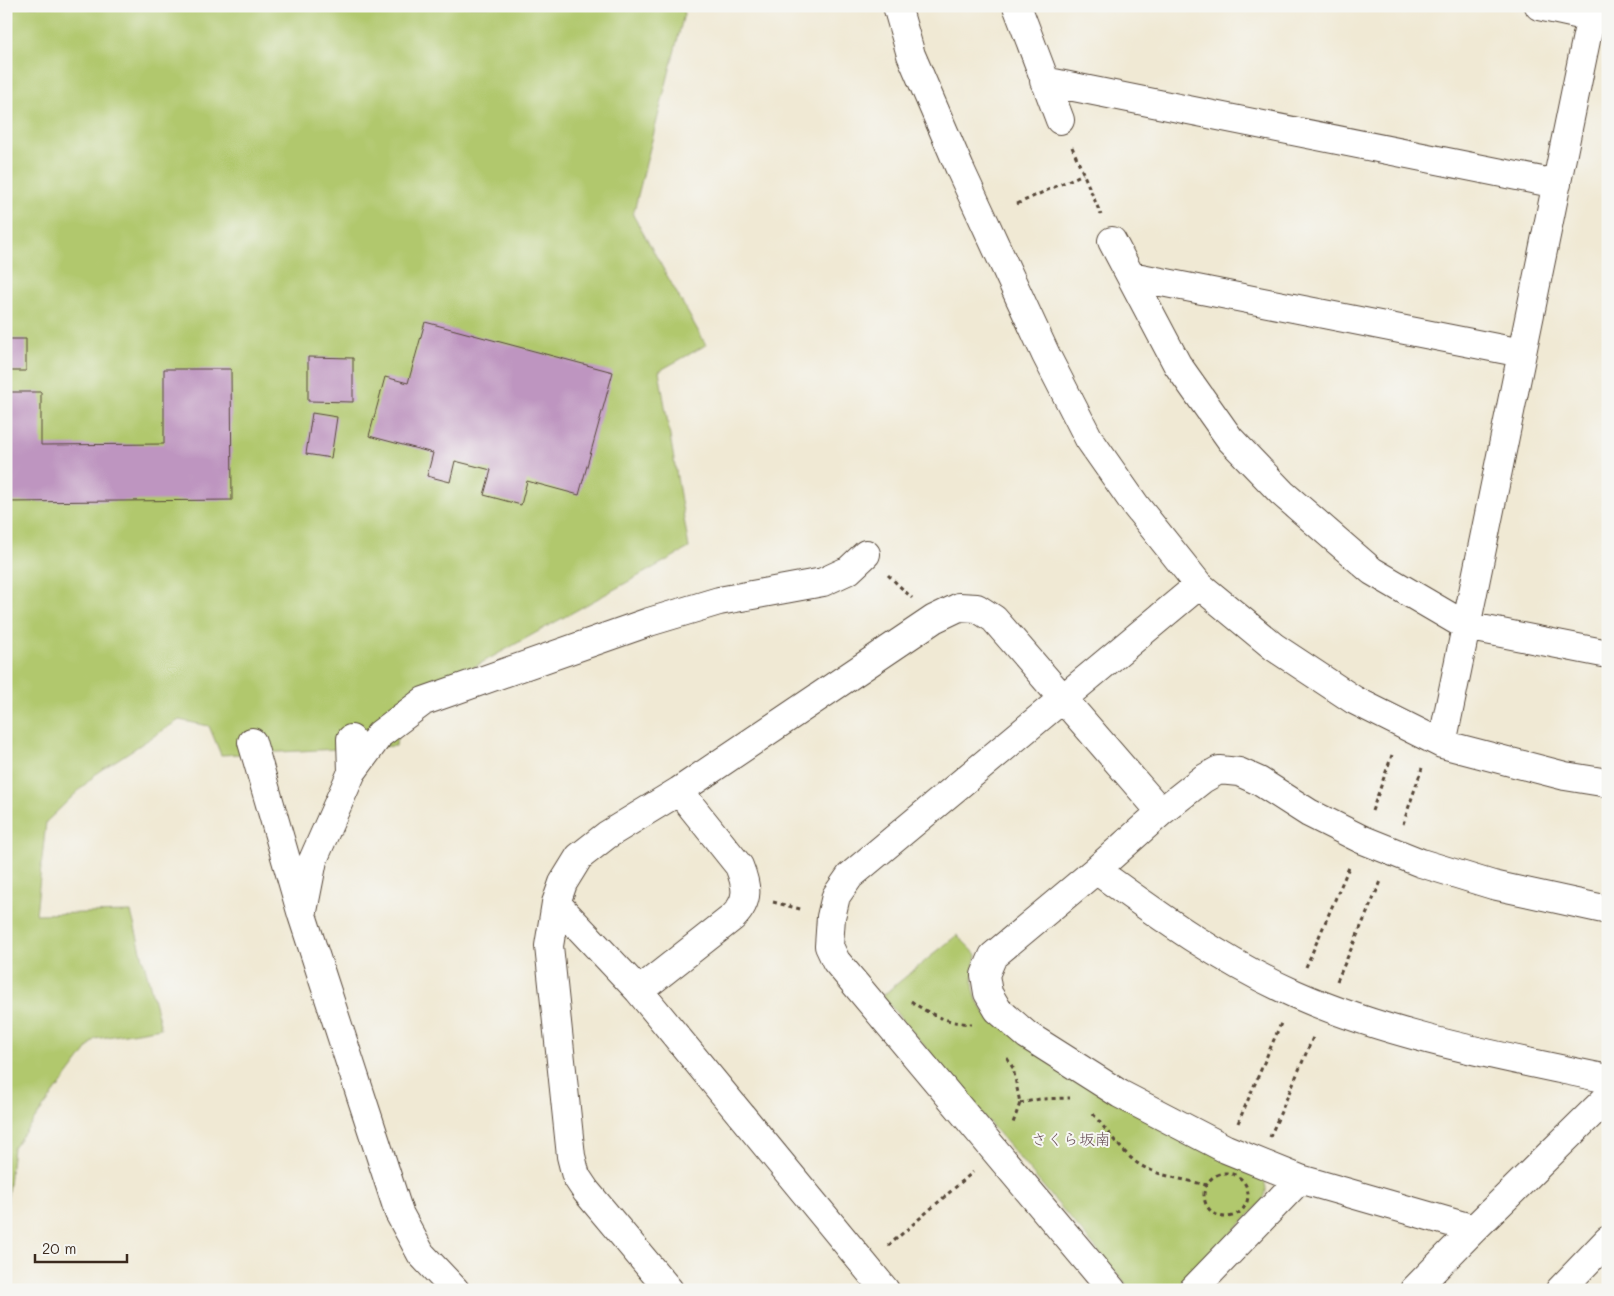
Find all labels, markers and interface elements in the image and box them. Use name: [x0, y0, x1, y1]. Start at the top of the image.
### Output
district label: さくら坂南: [1031, 1128, 1111, 1149]
scale bar: [35, 1231, 128, 1263]
text: 20 m: [42, 1238, 76, 1258]

